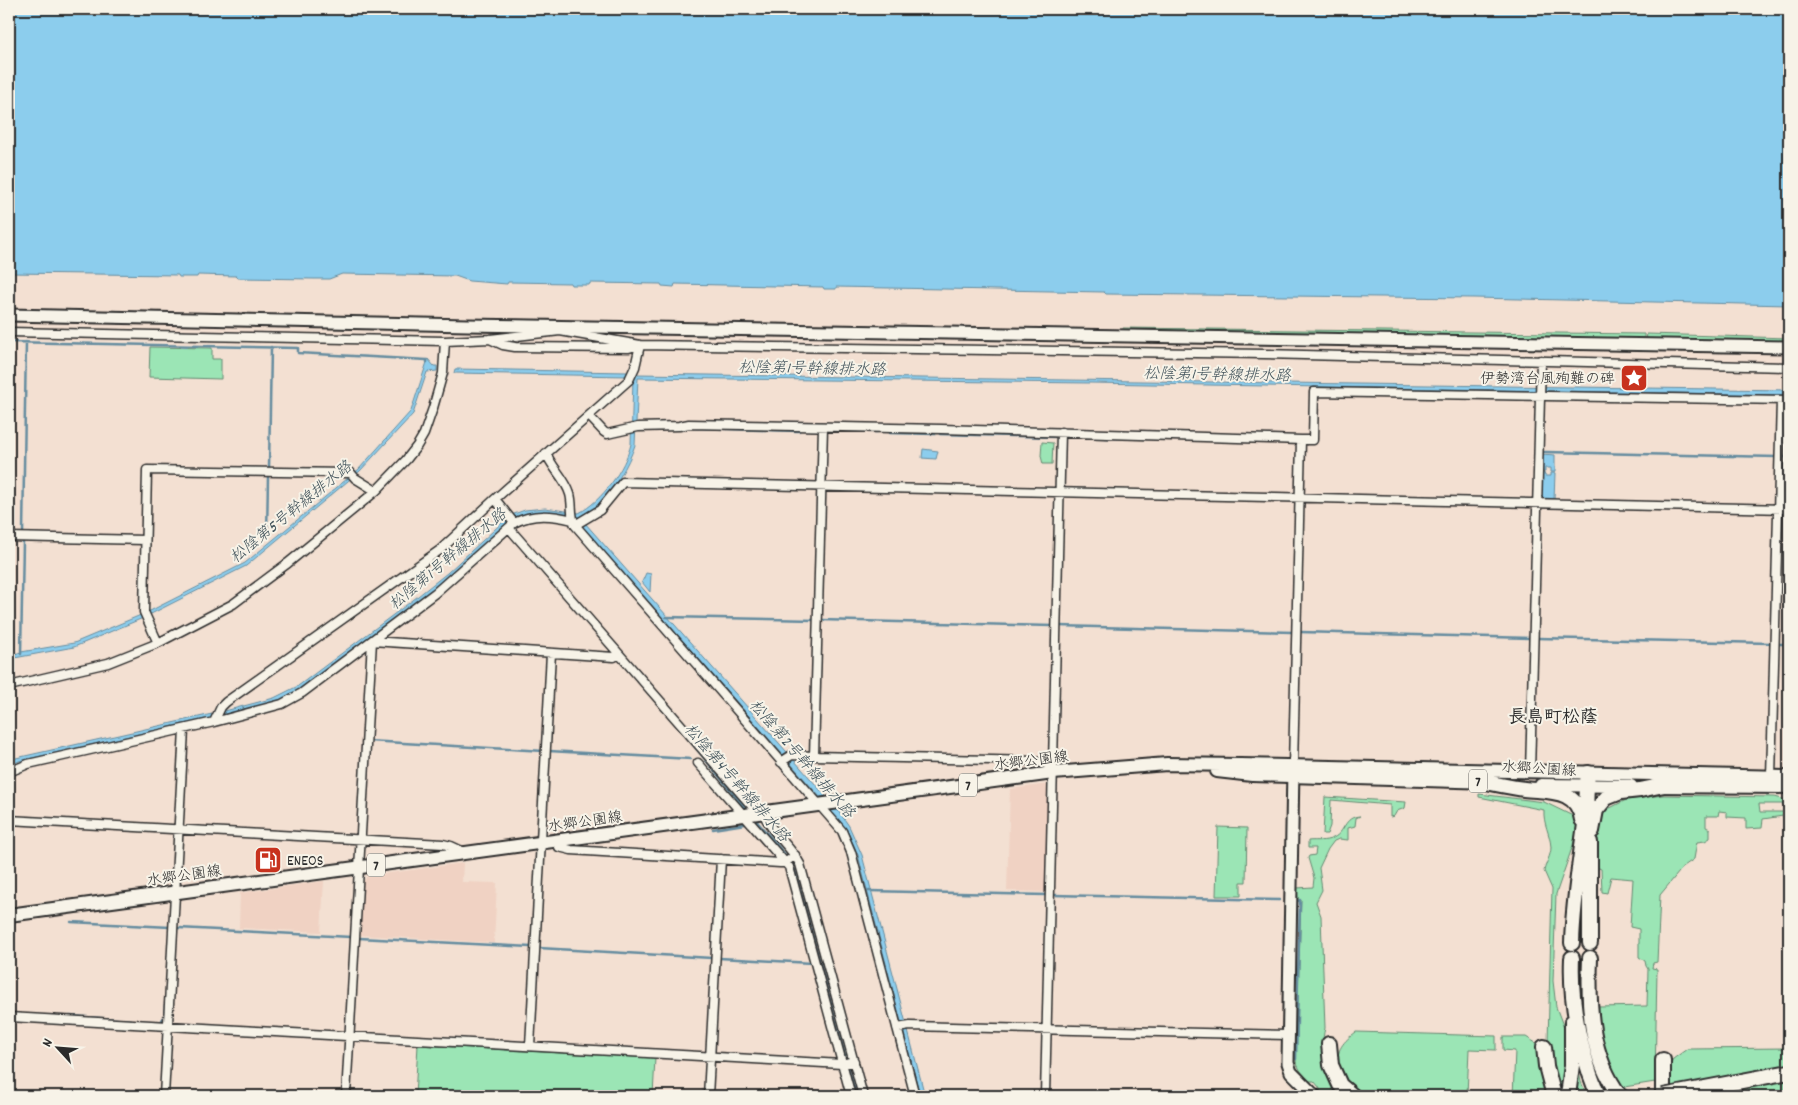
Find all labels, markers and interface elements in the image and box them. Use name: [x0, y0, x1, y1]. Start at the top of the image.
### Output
water label: 松陰第1号幹線排水路: [738, 357, 887, 382]
water label: 松陰第1号幹線排水路: [1143, 363, 1292, 388]
place icon: 伊勢湾台風殉難の碑: [1619, 363, 1649, 393]
place label: 伊勢湾台風殉難の碑: [1480, 369, 1615, 391]
water label: 松陰第5号幹線排水路: [225, 456, 358, 570]
water label: 松陰第1号幹線排水路: [385, 503, 513, 616]
water label: 松陰第2号幹線排水路: [743, 695, 860, 825]
district label: 長島町松蔭: [1508, 706, 1598, 731]
water label: 松陰第4号幹線排水路: [678, 719, 795, 849]
street label: 水郷公園線: [993, 746, 1070, 777]
street label: 水郷公園線: [1501, 757, 1577, 783]
road number: 7: [1469, 769, 1487, 792]
road number: 7: [959, 774, 977, 796]
street label: 水郷公園線: [547, 807, 624, 839]
fuel station icon: ENEOS: [253, 845, 283, 875]
place label: ENEOS: [287, 851, 323, 873]
road number: 7: [367, 854, 385, 876]
street label: 水郷公園線: [146, 861, 223, 893]
north arrow: [32, 1022, 82, 1072]
text: N: [38, 1036, 59, 1051]

